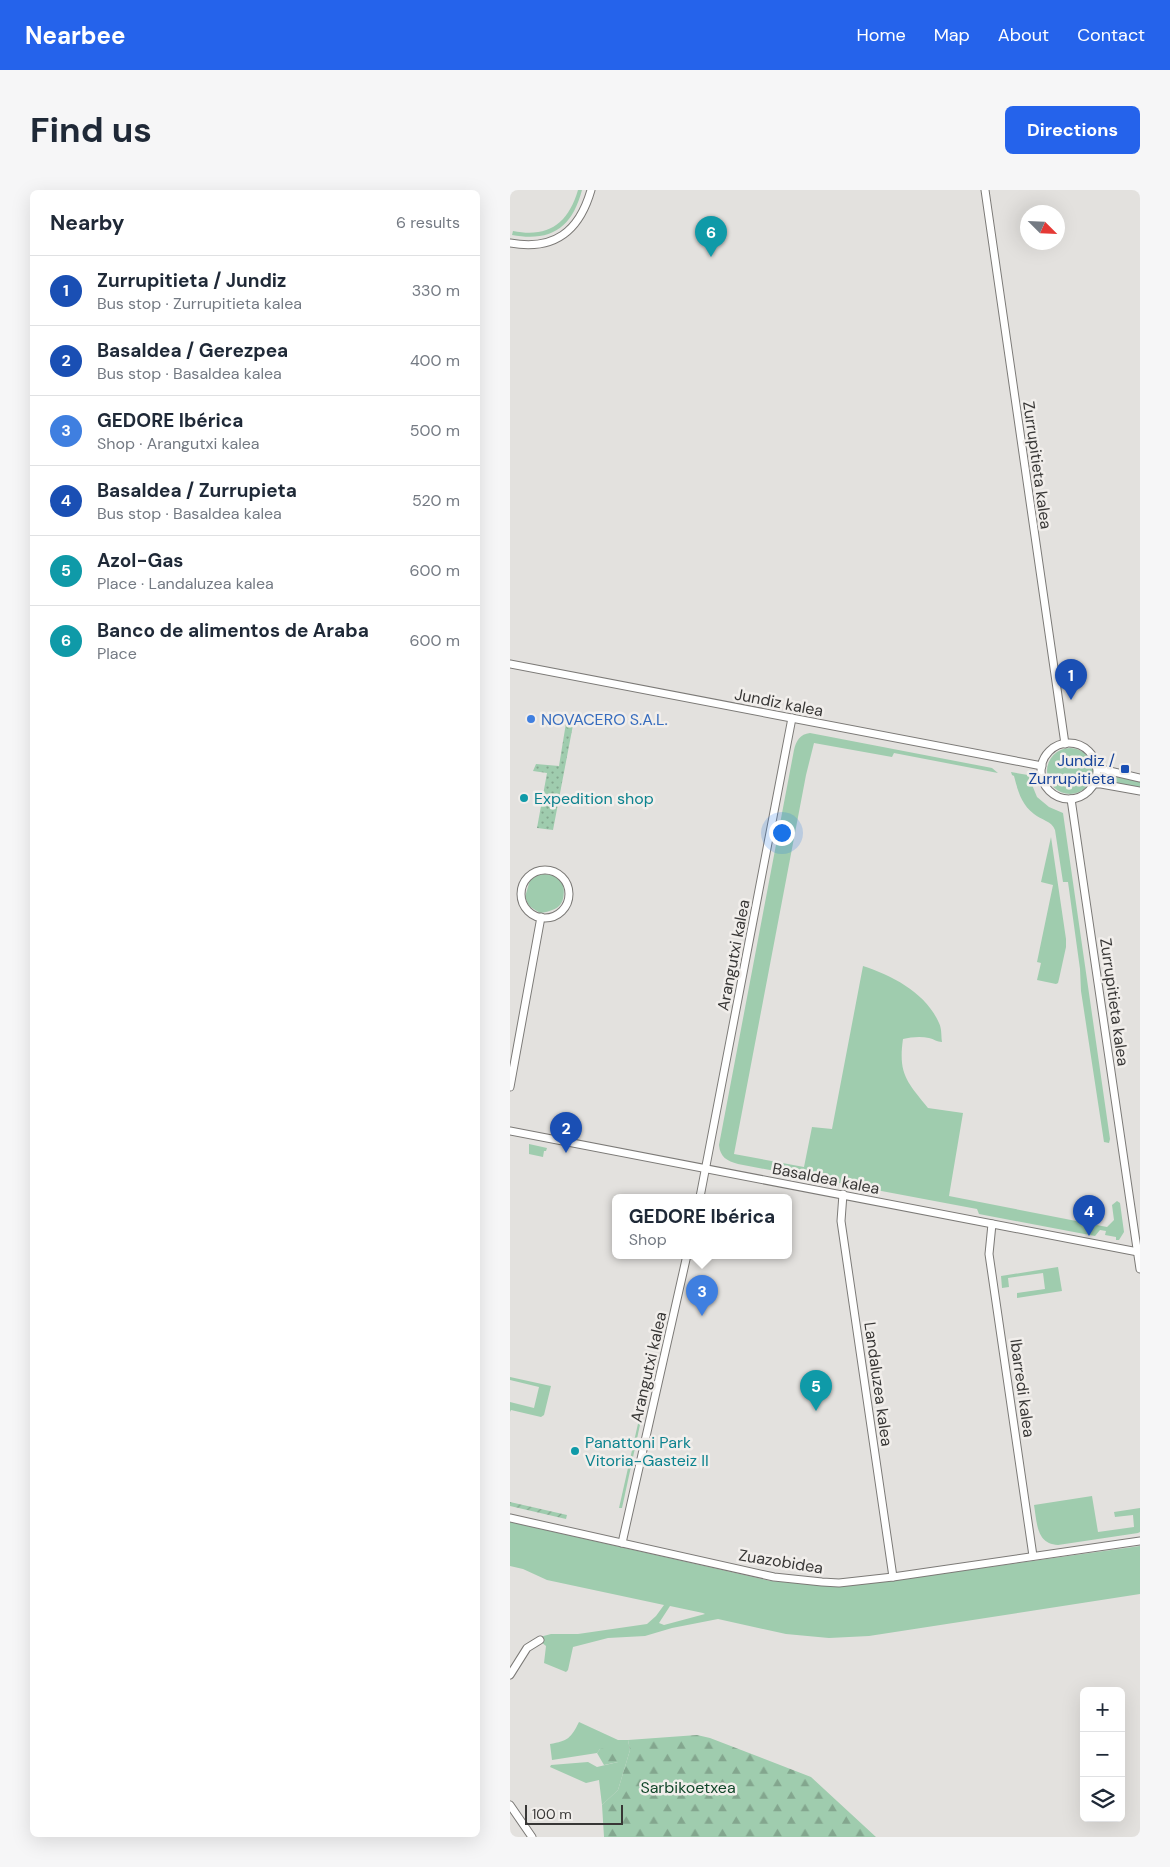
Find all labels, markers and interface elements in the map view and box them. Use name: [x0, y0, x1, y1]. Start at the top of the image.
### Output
text: Nearbee: [25, 20, 125, 51]
text: Home: [856, 23, 906, 47]
text: Map: [934, 23, 970, 47]
text: About: [998, 23, 1049, 47]
text: Contact: [1077, 23, 1145, 47]
button: Directions: [1005, 106, 1140, 154]
text: Find us: [30, 107, 152, 153]
north arrow: [1020, 205, 1065, 250]
text: Nearby: [50, 209, 124, 237]
text: 6 results: [396, 212, 460, 233]
pin: 6: [695, 216, 727, 257]
text: Zurrupitieta / Jundiz: [97, 268, 286, 293]
text: 1: [63, 280, 69, 301]
text: 330 m: [412, 280, 460, 301]
text: Bus stop · Zurrupitieta kalea: [97, 293, 302, 314]
text: Basaldea / Gerezpea: [97, 338, 288, 363]
text: 2: [61, 350, 71, 371]
text: 400 m: [410, 350, 460, 371]
text: Bus stop · Basaldea kalea: [97, 363, 282, 384]
street label: Zurrupitieta kalea: [1018, 400, 1057, 530]
text: GEDORE Ibérica: [97, 408, 243, 433]
text: 3: [61, 420, 71, 441]
text: 500 m: [410, 420, 460, 441]
text: Shop · Arangutxi kalea: [97, 433, 260, 454]
text: Basaldea / Zurrupieta: [97, 478, 297, 503]
text: 4: [61, 490, 71, 511]
text: 520 m: [412, 490, 460, 511]
text: Bus stop · Basaldea kalea: [97, 503, 282, 524]
text: Azol-Gas: [97, 548, 183, 573]
text: 5: [61, 560, 71, 581]
text: 600 m: [410, 560, 460, 581]
text: Place · Landaluzea kalea: [97, 573, 274, 594]
text: Banco de alimentos de Araba: [97, 618, 369, 643]
text: 6: [61, 630, 71, 651]
text: 600 m: [410, 630, 460, 651]
text: Place: [97, 643, 137, 664]
pin: 1: [1055, 659, 1087, 700]
street label: Jundiz kalea: [733, 684, 825, 721]
place label: NOVACERO S.A.L.: [541, 709, 668, 730]
marker: NOVACERO S.A.L.: [525, 713, 537, 725]
place label: Jundiz / Zurrupitieta: [1028, 750, 1115, 789]
marker: Jundiz / Zurrupitieta: [1119, 763, 1131, 775]
place label: Expedition shop: [534, 788, 654, 809]
marker: Expedition shop: [518, 792, 530, 804]
your location: [769, 820, 795, 846]
street label: Arangutxi kalea: [712, 898, 755, 1013]
street label: Zurrupitieta kalea: [1095, 937, 1134, 1067]
pin: 2: [550, 1112, 582, 1153]
street label: Basaldea kalea: [770, 1158, 881, 1199]
popup: [612, 1194, 792, 1259]
pin: 4: [1073, 1195, 1105, 1236]
text: GEDORE Ibérica: [629, 1204, 775, 1229]
text: Shop: [629, 1229, 667, 1250]
pin: 3: [686, 1275, 718, 1316]
street label: Arangutxi kalea: [626, 1310, 671, 1424]
street label: Landaluzea kalea: [859, 1321, 898, 1448]
street label: Ibarredi kalea: [1005, 1337, 1040, 1439]
pin: 5: [800, 1370, 832, 1411]
place label: Panattoni Park Vitoria-Gasteiz II: [585, 1432, 709, 1471]
marker: Panattoni Park Vitoria-Gasteiz II: [569, 1445, 581, 1457]
street label: Zuazobidea: [737, 1544, 825, 1579]
map controls: [1080, 1687, 1125, 1822]
button: +: [1080, 1687, 1125, 1732]
button: −: [1080, 1732, 1125, 1777]
park label: Sarbikoetxea: [640, 1777, 736, 1798]
button: layers: [1080, 1777, 1125, 1822]
scale bar: [525, 1802, 622, 1825]
text: 100 m: [532, 1805, 572, 1823]

